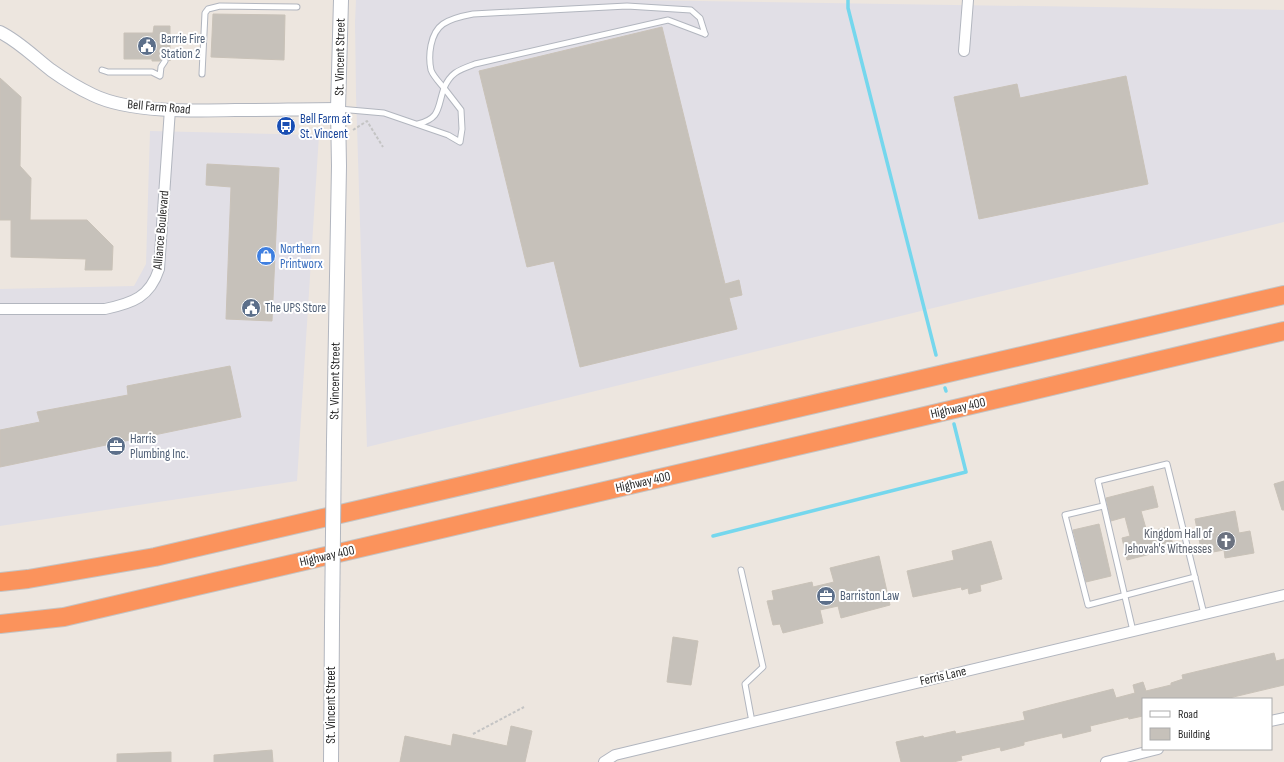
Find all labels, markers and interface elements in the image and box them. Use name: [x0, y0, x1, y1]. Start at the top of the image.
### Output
street label: St. Vincent Street: [331, 18, 349, 96]
place label: Barrie Fire Station 2: [161, 31, 205, 62]
public building icon: Barrie Fire Station 2: [136, 35, 158, 57]
street label: Bell Farm Road: [127, 96, 191, 118]
place label: Bell Farm at St. Vincent: [300, 111, 351, 142]
bus stop icon: Bell Farm at St. Vincent: [275, 115, 297, 137]
street label: Alliance Boulevard: [149, 190, 172, 271]
place label: Northern Printworx: [280, 241, 323, 272]
shop icon: Northern Printworx: [255, 245, 277, 267]
public building icon: The UPS Store: [240, 297, 262, 319]
place label: The UPS Store: [265, 300, 326, 316]
street label: St. Vincent Street: [326, 342, 344, 420]
street label: Highway 400: [929, 394, 987, 422]
place label: Harris Plumbing Inc.: [130, 431, 188, 462]
office icon: Harris Plumbing Inc.: [105, 435, 127, 457]
street label: Highway 400: [614, 468, 672, 496]
place label: Kingdom Hall of Jehovah's Witnesses: [1124, 526, 1212, 557]
church icon: Kingdom Hall of Jehovah's Witnesses: [1215, 530, 1237, 552]
street label: Highway 400: [298, 542, 356, 570]
office icon: Barriston Law: [815, 585, 837, 607]
place label: Barriston Law: [840, 588, 900, 604]
street label: Ferris Lane: [918, 663, 968, 689]
street label: St. Vincent Street: [323, 666, 339, 744]
legend: [1142, 698, 1272, 750]
text: Road: [1178, 707, 1198, 722]
text: Building: [1178, 727, 1210, 742]

